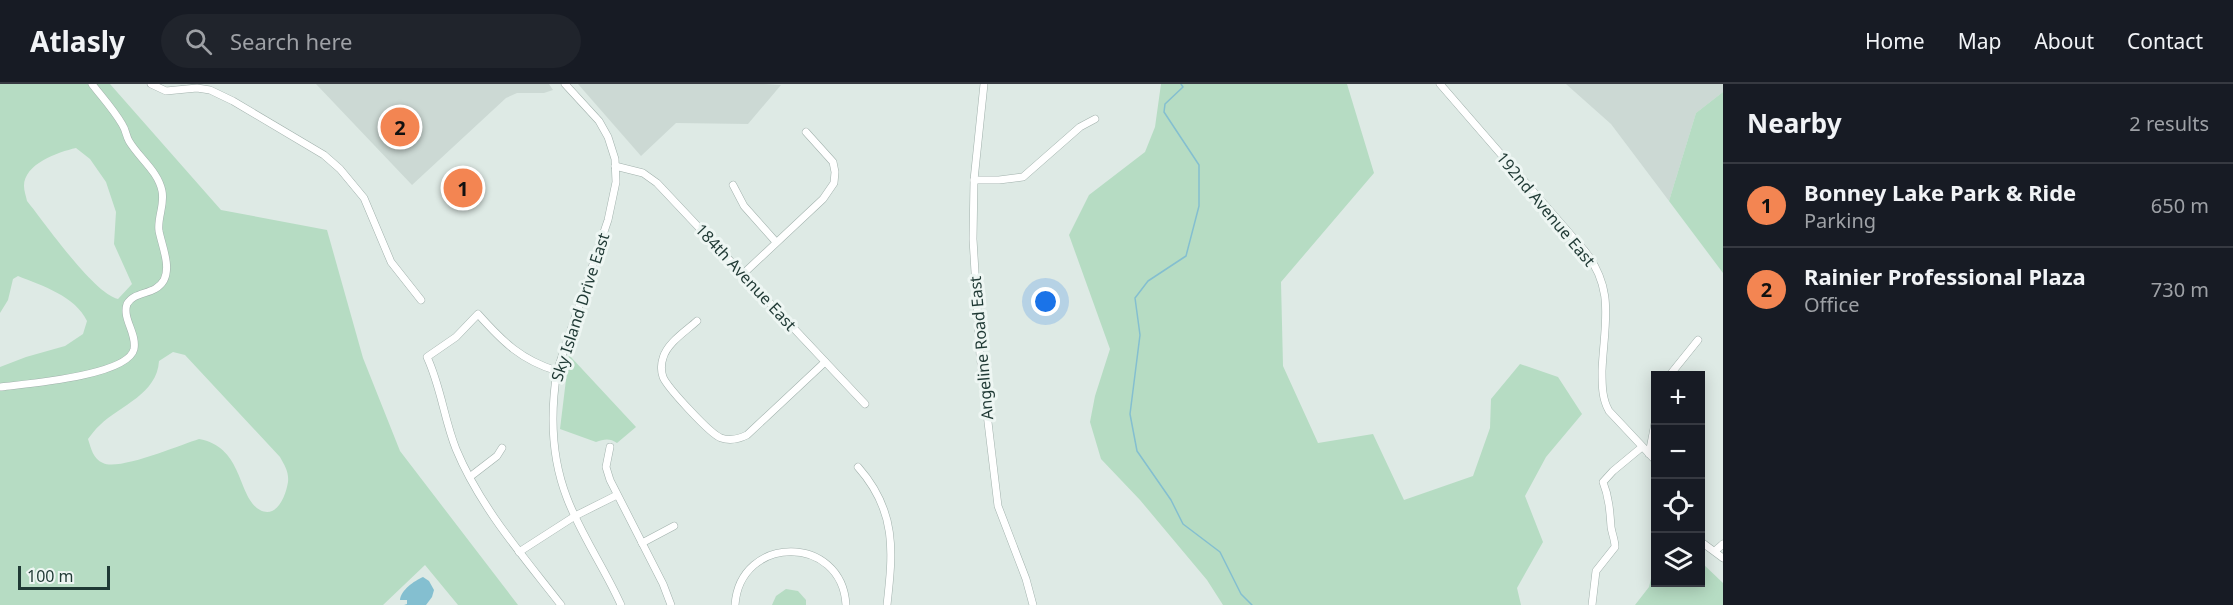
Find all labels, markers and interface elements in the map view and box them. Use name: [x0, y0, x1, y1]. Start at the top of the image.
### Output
search box: [161, 14, 581, 68]
text: Atlasly: [30, 22, 125, 60]
icon: search: [182, 25, 215, 58]
text: Search here: [230, 26, 352, 56]
text: Home: [1865, 27, 1925, 55]
text: Map: [1958, 27, 2001, 55]
text: About: [2034, 27, 2094, 55]
text: Contact: [2127, 27, 2203, 55]
pin: 2: [380, 104, 420, 150]
text: Nearby: [1747, 105, 1842, 141]
text: 2 results: [2129, 110, 2209, 137]
street label: 192nd Avenue East: [1492, 147, 1601, 271]
pin: 1: [444, 166, 482, 210]
text: Bonney Lake Park & Ride: [1804, 177, 2076, 207]
text: 1: [1761, 192, 1772, 219]
text: 650 m: [2151, 192, 2209, 219]
text: Parking: [1804, 207, 1876, 234]
street label: 184th Avenue East: [691, 219, 802, 335]
street label: Sky Island Drive East: [546, 230, 614, 384]
text: Rainier Professional Plaza: [1804, 261, 2086, 291]
street label: Angeline Road East: [964, 275, 998, 421]
text: 2: [1761, 276, 1772, 303]
text: 730 m: [2151, 276, 2209, 303]
your location: [1031, 287, 1060, 316]
text: Office: [1804, 291, 1859, 318]
map controls: [1651, 371, 1705, 587]
button: +: [1651, 371, 1705, 425]
button: −: [1651, 425, 1705, 479]
button: locate: [1651, 479, 1705, 533]
button: layers: [1651, 533, 1705, 587]
scale bar: [18, 563, 110, 590]
text: 100 m: [27, 565, 74, 587]

